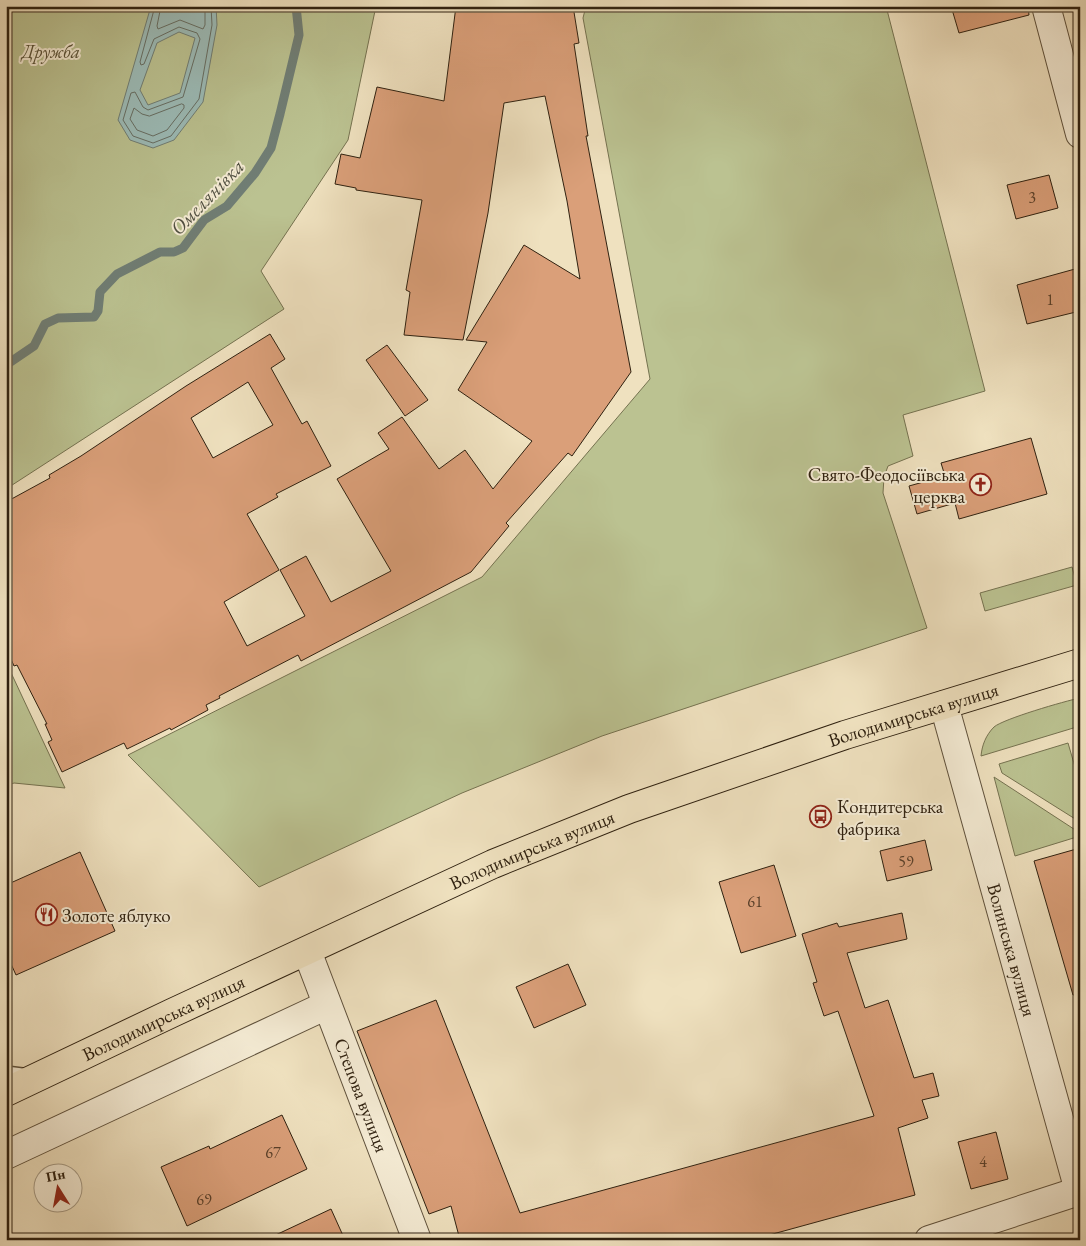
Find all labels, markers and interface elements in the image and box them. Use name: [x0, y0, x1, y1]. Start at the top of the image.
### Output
park label: Дружба: [20, 39, 80, 64]
water label: Омелянівка: [164, 154, 250, 240]
house number: 3: [1028, 187, 1036, 208]
house number: 1: [1046, 289, 1054, 310]
place label: Свято-Феодосіївська церква: [808, 462, 965, 509]
church icon: Свято-Феодосіївська церква: [969, 473, 993, 497]
street label: Володимирська вулиця: [825, 677, 1002, 753]
place label: Кондитерська фабрика: [837, 794, 944, 841]
street label: Володимирська вулиця: [445, 804, 619, 896]
bus stop icon: Кондитерська фабрика: [809, 805, 833, 829]
house number: 59: [898, 851, 914, 872]
street label: Волинська вулиця: [981, 880, 1042, 1020]
house number: 61: [747, 891, 763, 912]
restaurant icon: Золоте яблуко: [34, 903, 58, 927]
place label: Золоте яблуко: [62, 903, 171, 928]
street label: Володимирська вулиця: [78, 969, 249, 1067]
street label: Степова вулиця: [328, 1034, 395, 1156]
house number: 67: [265, 1142, 281, 1163]
house number: 4: [979, 1151, 987, 1172]
north arrow: [32, 1164, 82, 1214]
text: Пн: [44, 1165, 67, 1186]
house number: 69: [196, 1189, 212, 1210]

